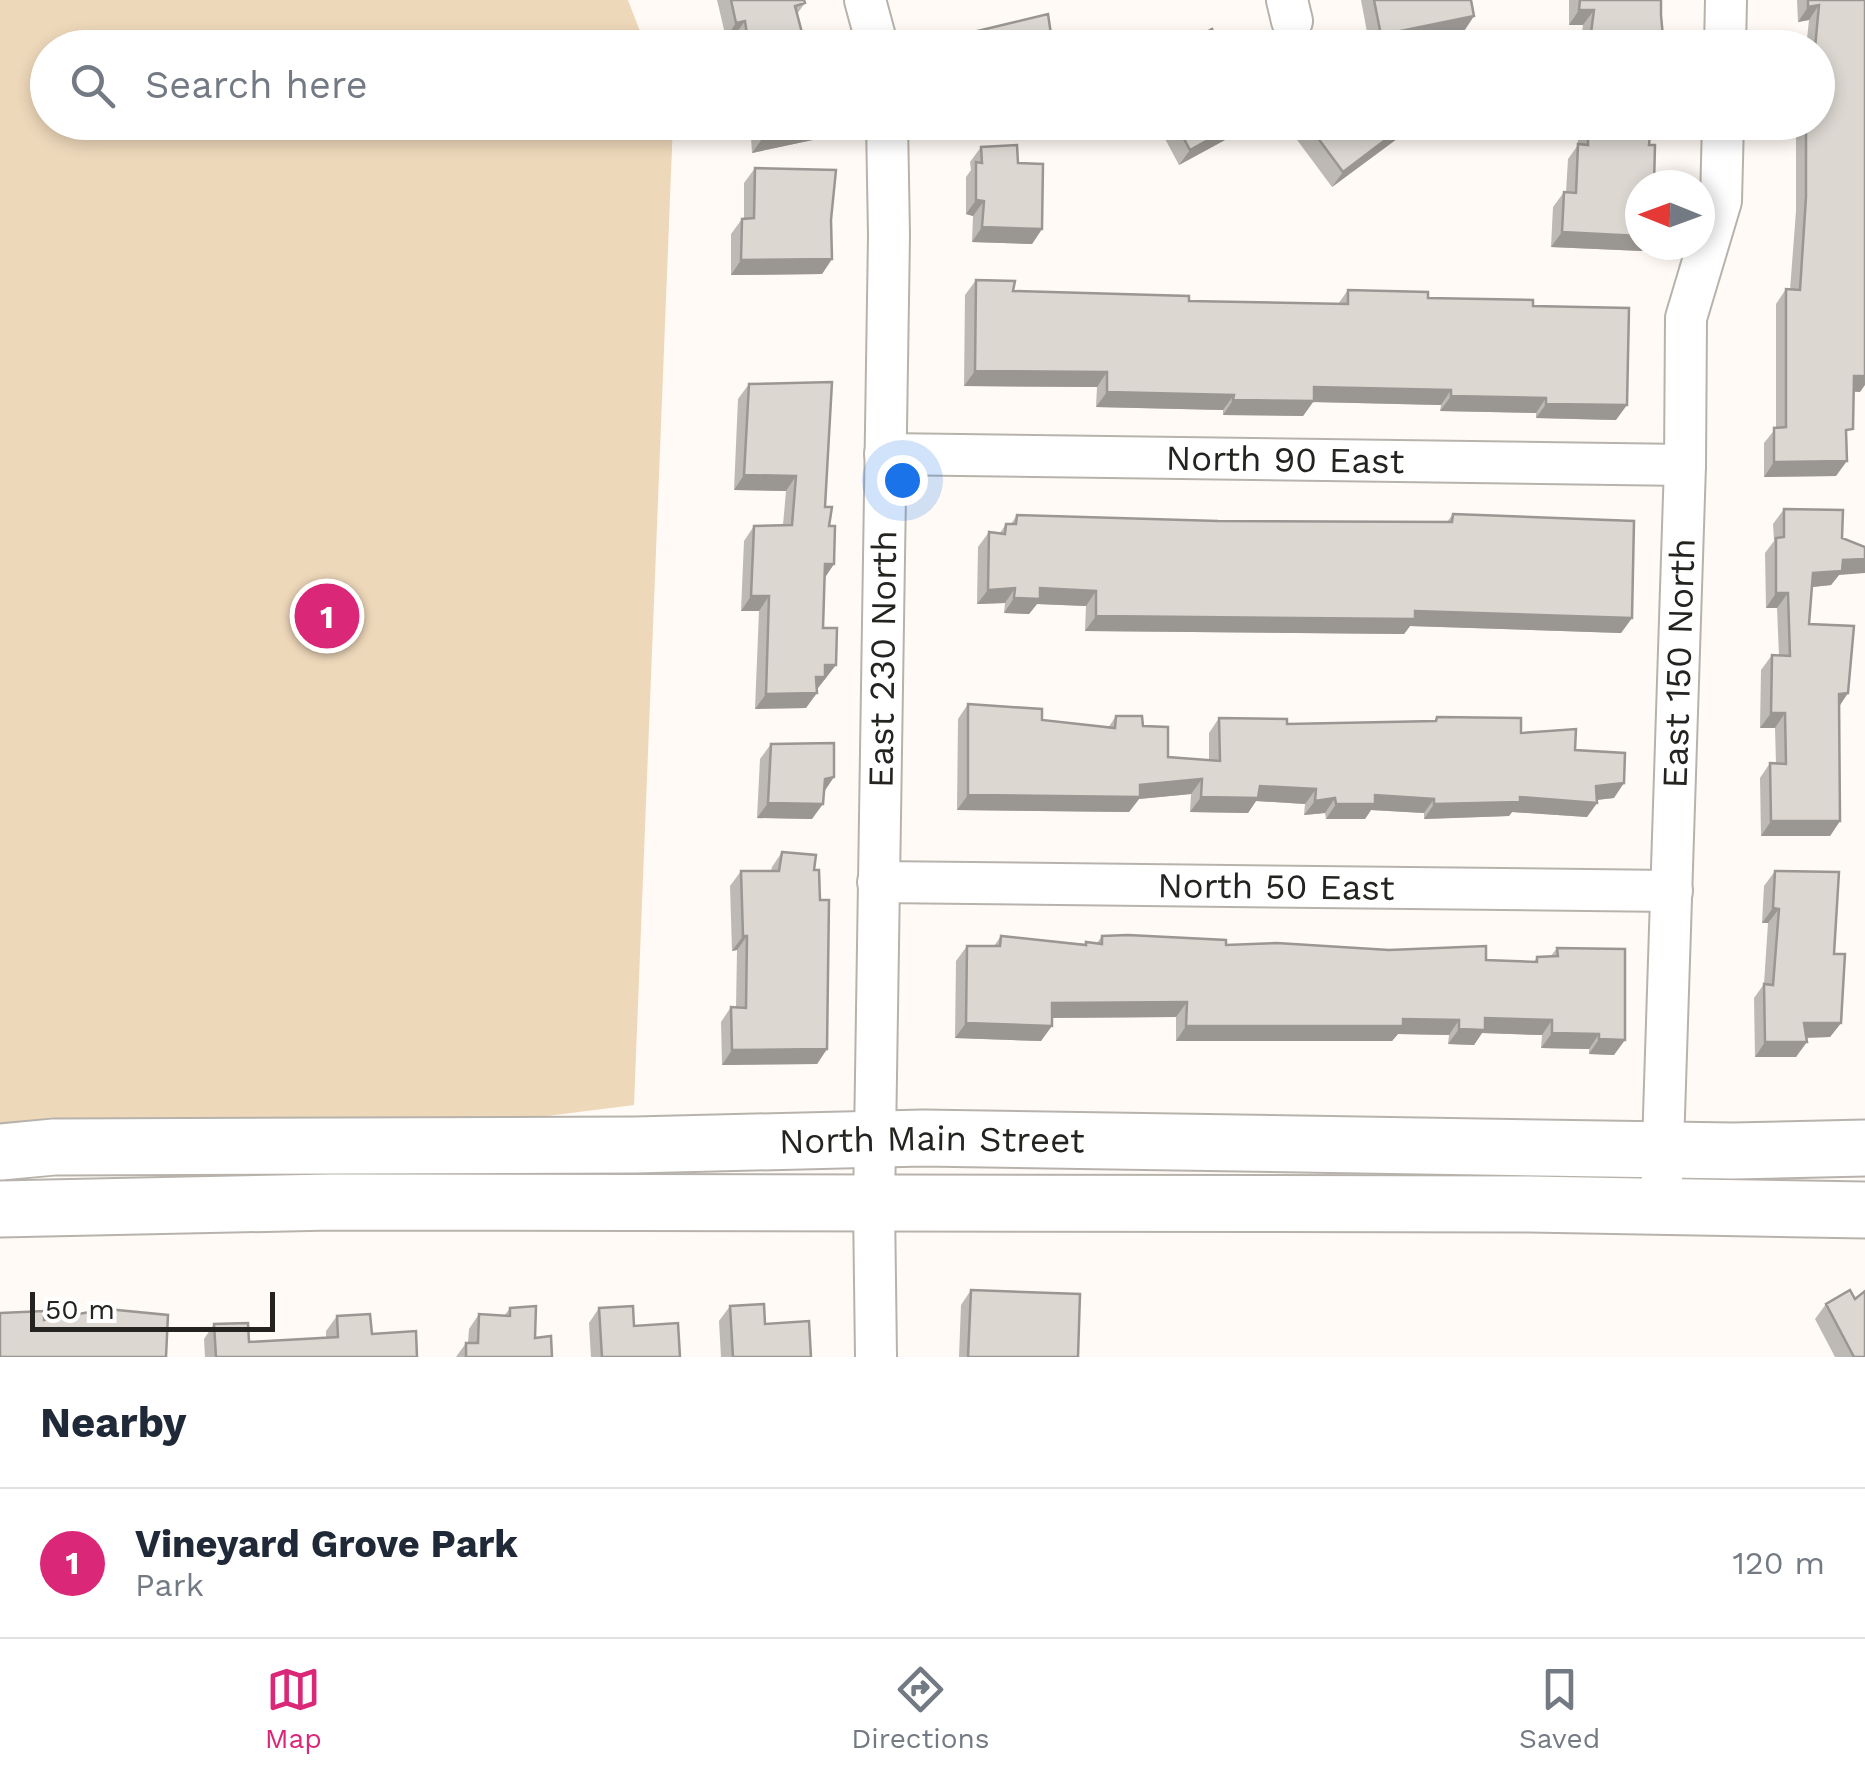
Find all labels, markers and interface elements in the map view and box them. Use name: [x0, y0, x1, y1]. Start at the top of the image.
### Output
search box: [30, 30, 1835, 140]
icon: search: [65, 58, 120, 113]
text: Search here: [145, 63, 368, 107]
north arrow: [1625, 170, 1715, 260]
street label: North 90 East: [1165, 437, 1405, 482]
your location: [877, 455, 928, 506]
street label: East 230 North: [859, 530, 905, 788]
street label: East 150 North: [1654, 538, 1704, 789]
pin: 1: [294, 578, 360, 654]
street label: North 50 East: [1157, 864, 1395, 909]
street label: North Main Street: [778, 1117, 1085, 1162]
scale bar: [30, 1287, 275, 1332]
text: 50 m: [45, 1293, 115, 1326]
text: Nearby: [40, 1398, 187, 1447]
text: Vineyard Grove Park: [135, 1522, 518, 1566]
text: 1: [66, 1544, 79, 1582]
text: 120 m: [1733, 1544, 1825, 1582]
text: Park: [135, 1566, 204, 1604]
tab: Map: [265, 1662, 322, 1755]
tab: Directions: [851, 1662, 990, 1755]
tab: Saved: [1519, 1662, 1600, 1755]

